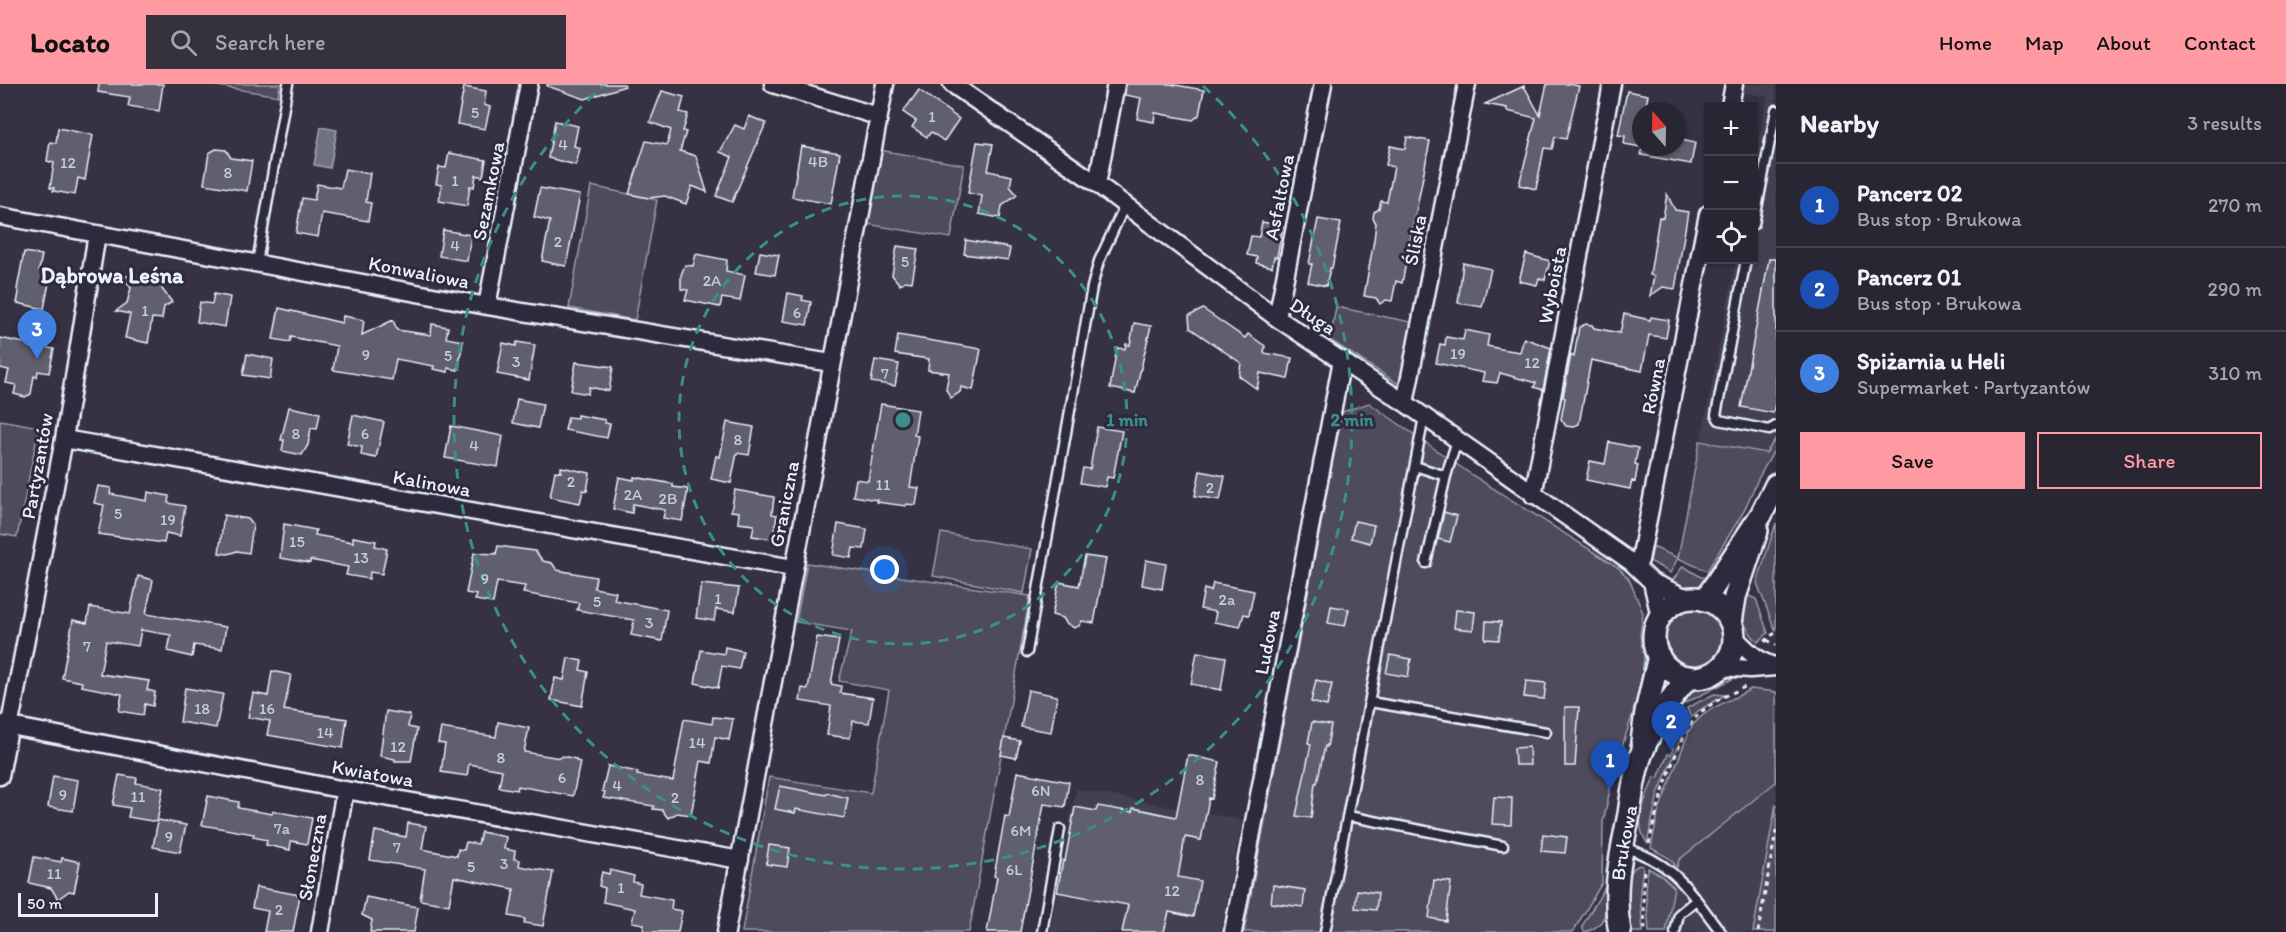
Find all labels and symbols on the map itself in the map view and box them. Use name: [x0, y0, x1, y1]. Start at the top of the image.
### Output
north arrow: [1632, 102, 1686, 156]
house number: 5: [471, 103, 479, 122]
house number: 1: [928, 107, 936, 126]
house number: 4: [558, 135, 568, 154]
street label: Sezamkowa: [467, 139, 509, 243]
street label: Asfaltowa: [1259, 151, 1299, 242]
house number: 4B: [808, 152, 828, 171]
house number: 12: [60, 153, 77, 172]
house number: 8: [224, 163, 233, 182]
house number: 1: [451, 171, 459, 190]
street label: Śliska: [1398, 212, 1432, 267]
house number: 2: [554, 232, 563, 251]
house number: 4: [450, 236, 460, 255]
street label: Wyboista: [1533, 243, 1571, 326]
street label: Konwaliowa: [367, 250, 472, 294]
house number: 5: [901, 252, 909, 271]
district label: Dąbrowa Leśna: [40, 262, 184, 289]
house number: 2A: [703, 271, 721, 290]
street label: Długa: [1285, 292, 1341, 340]
house number: 1: [141, 301, 149, 320]
house number: 6: [793, 303, 801, 322]
pin: 3: [18, 310, 57, 359]
house number: 19: [1450, 344, 1466, 363]
house number: 9: [362, 345, 370, 364]
house number: 5: [444, 346, 452, 365]
house number: 3: [512, 352, 521, 371]
house number: 12: [1524, 353, 1541, 372]
street label: Równa: [1636, 355, 1670, 416]
house number: 7: [881, 364, 889, 383]
text: 1 min: [1106, 409, 1148, 431]
text: 2 min: [1331, 409, 1374, 431]
centre of rings: [893, 410, 913, 430]
street label: Partyzantów: [16, 411, 58, 521]
house number: 8: [292, 424, 301, 443]
house number: 6: [361, 424, 369, 443]
house number: 8: [734, 430, 743, 449]
house number: 4: [469, 436, 479, 455]
street label: Graniczna: [764, 458, 804, 549]
street label: Kalinowa: [391, 464, 473, 502]
house number: 2: [567, 472, 576, 491]
house number: 11: [876, 475, 891, 494]
house number: 2: [1206, 478, 1215, 497]
house number: 2A: [624, 485, 642, 504]
house number: 2B: [659, 489, 677, 508]
house number: 5: [114, 504, 122, 523]
house number: 19: [160, 510, 176, 529]
house number: 15: [289, 532, 305, 551]
house number: 13: [353, 548, 369, 567]
your location: [870, 555, 899, 584]
house number: 9: [481, 569, 489, 588]
house number: 1: [714, 589, 722, 608]
house number: 2a: [1219, 590, 1236, 609]
house number: 5: [593, 592, 601, 611]
street label: Ludowa: [1249, 607, 1285, 677]
house number: 3: [645, 613, 654, 632]
house number: 7: [83, 637, 91, 656]
house number: 18: [194, 699, 210, 718]
house number: 16: [259, 699, 275, 718]
pin: 2: [1652, 702, 1690, 751]
house number: 14: [316, 723, 334, 742]
house number: 14: [688, 733, 706, 752]
house number: 12: [390, 737, 407, 756]
pin: 1: [1590, 740, 1630, 790]
house number: 8: [497, 748, 506, 767]
street label: Kwiatowa: [330, 754, 416, 792]
house number: 6: [558, 768, 566, 787]
house number: 8: [1196, 770, 1205, 789]
house number: 4: [612, 776, 622, 795]
house number: 6N: [1031, 781, 1051, 800]
house number: 9: [59, 785, 67, 804]
house number: 11: [131, 787, 146, 806]
house number: 2: [671, 788, 680, 807]
street label: Brukowa: [1606, 803, 1642, 882]
street label: Słoneczna: [293, 811, 332, 902]
house number: 7a: [274, 819, 291, 838]
house number: 6M: [1010, 821, 1032, 840]
house number: 9: [165, 827, 173, 846]
house number: 7: [393, 838, 401, 857]
house number: 3: [500, 854, 509, 873]
house number: 5: [467, 857, 475, 876]
house number: 6L: [1006, 860, 1022, 879]
house number: 11: [47, 864, 62, 883]
house number: 1: [617, 878, 625, 897]
house number: 12: [1164, 881, 1181, 900]
scale bar: [18, 890, 158, 918]
house number: 2: [275, 900, 284, 919]

